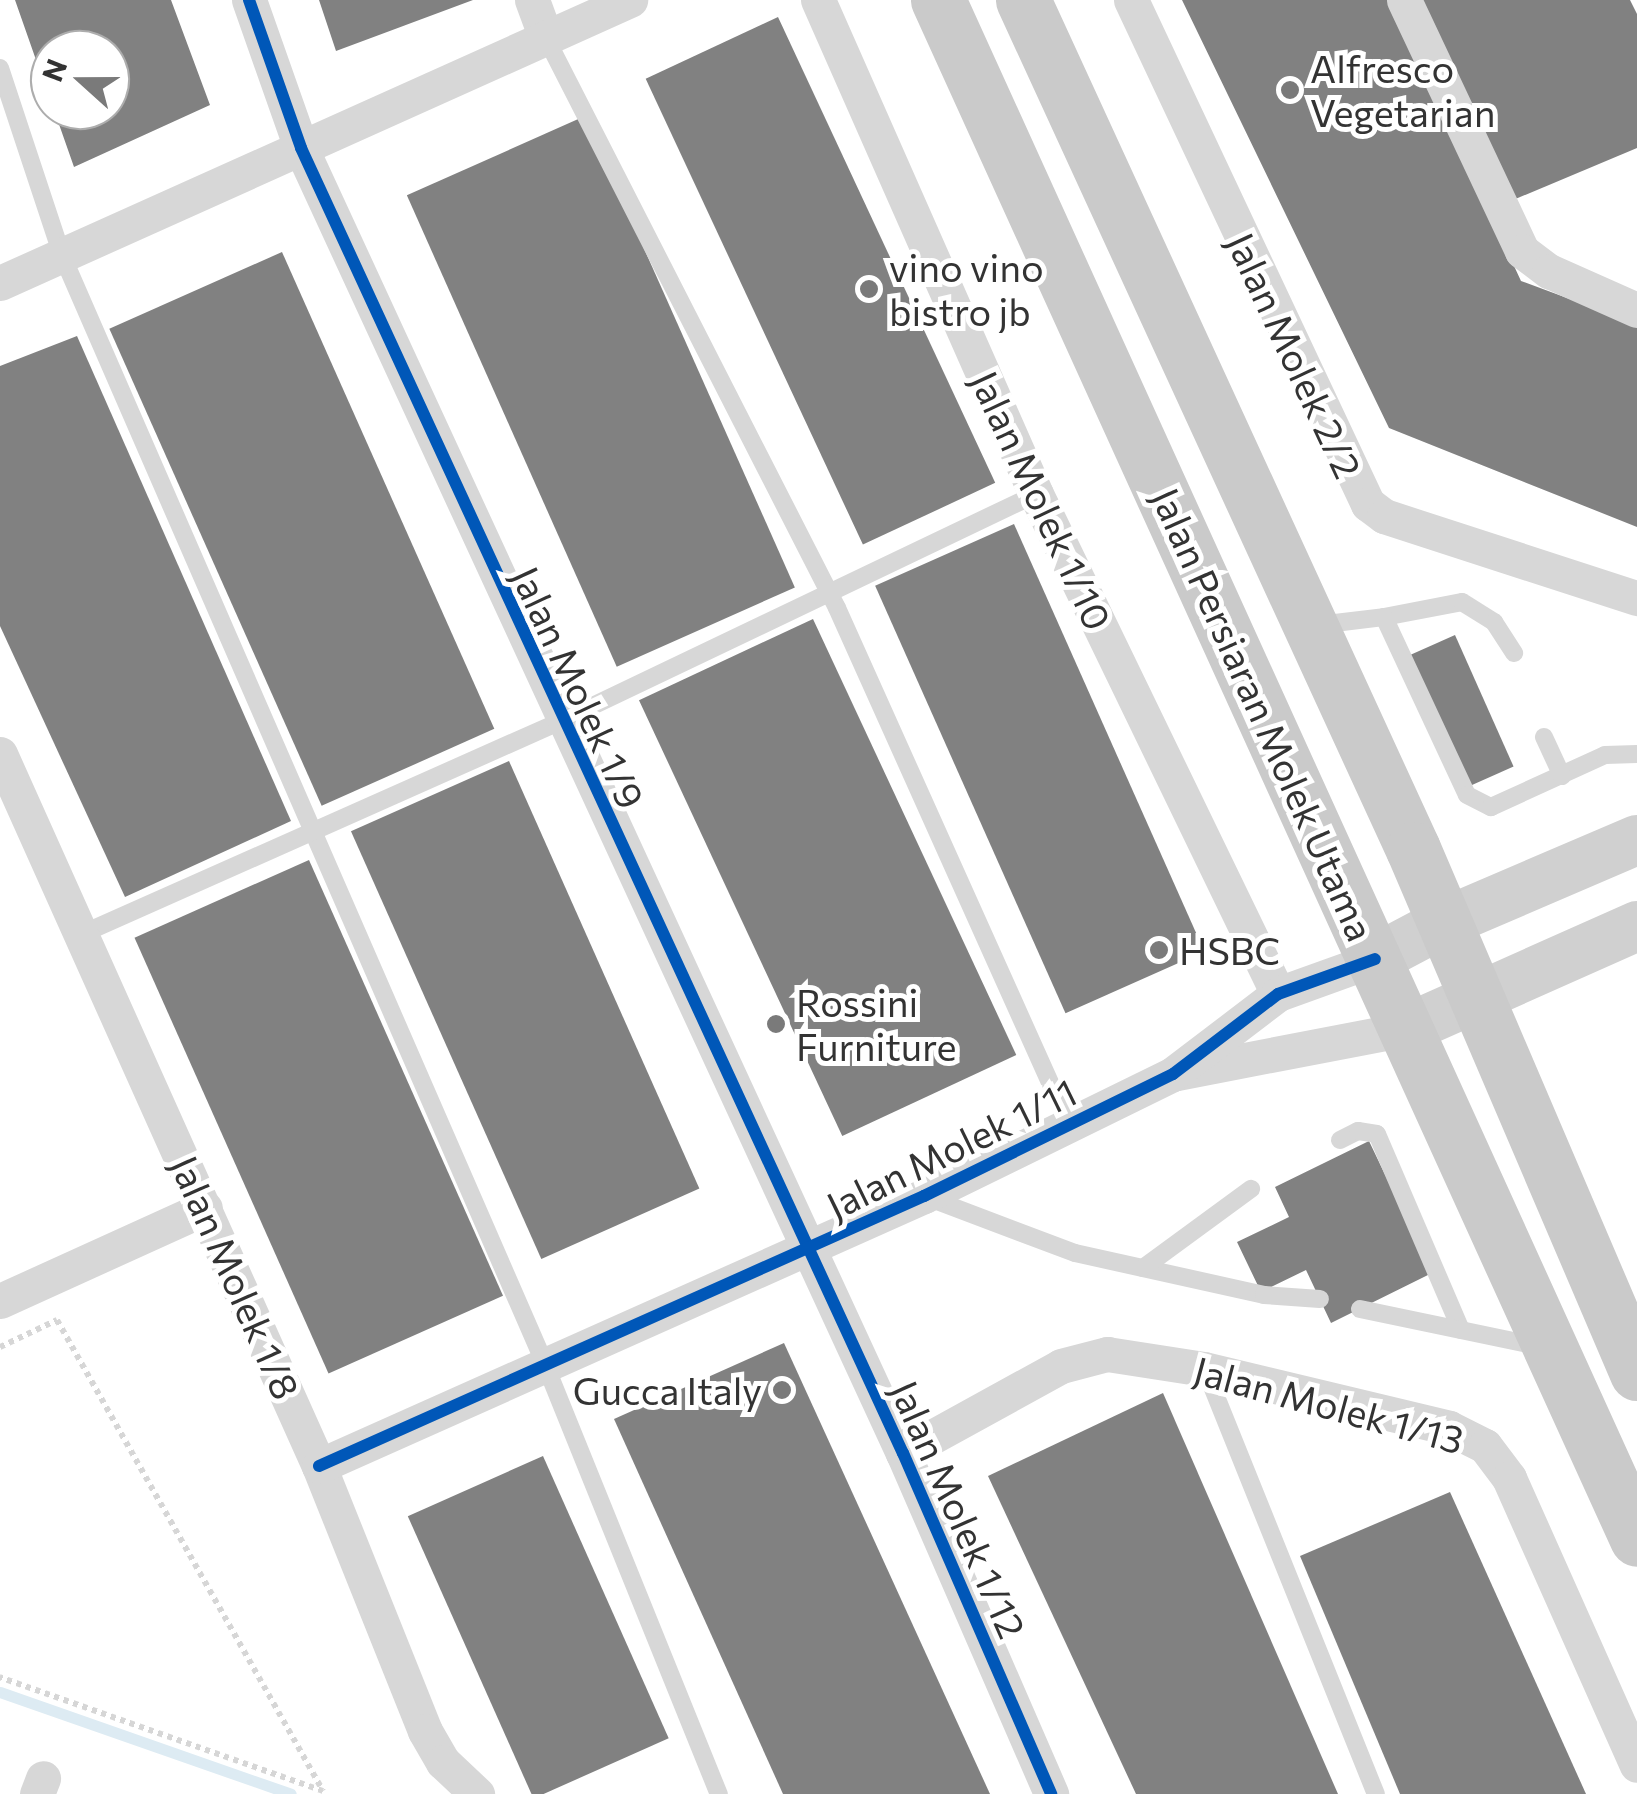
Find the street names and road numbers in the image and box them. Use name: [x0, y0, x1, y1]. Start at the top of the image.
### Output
street label: Jalan Molek 2/2: [1218, 225, 1372, 485]
street label: Jalan Molek 1/10: [962, 363, 1122, 637]
street label: Jalan Persiaran Molek Utama: [1143, 481, 1385, 947]
street label: Jalan Molek 1/9: [503, 559, 655, 815]
street label: Jalan Molek 1/11: [819, 1068, 1083, 1228]
street label: Jalan Molek 1/8: [162, 1148, 310, 1406]
street label: Jalan Molek 1/13: [1189, 1346, 1469, 1462]
street label: Jalan Molek 1/12: [882, 1373, 1036, 1645]

